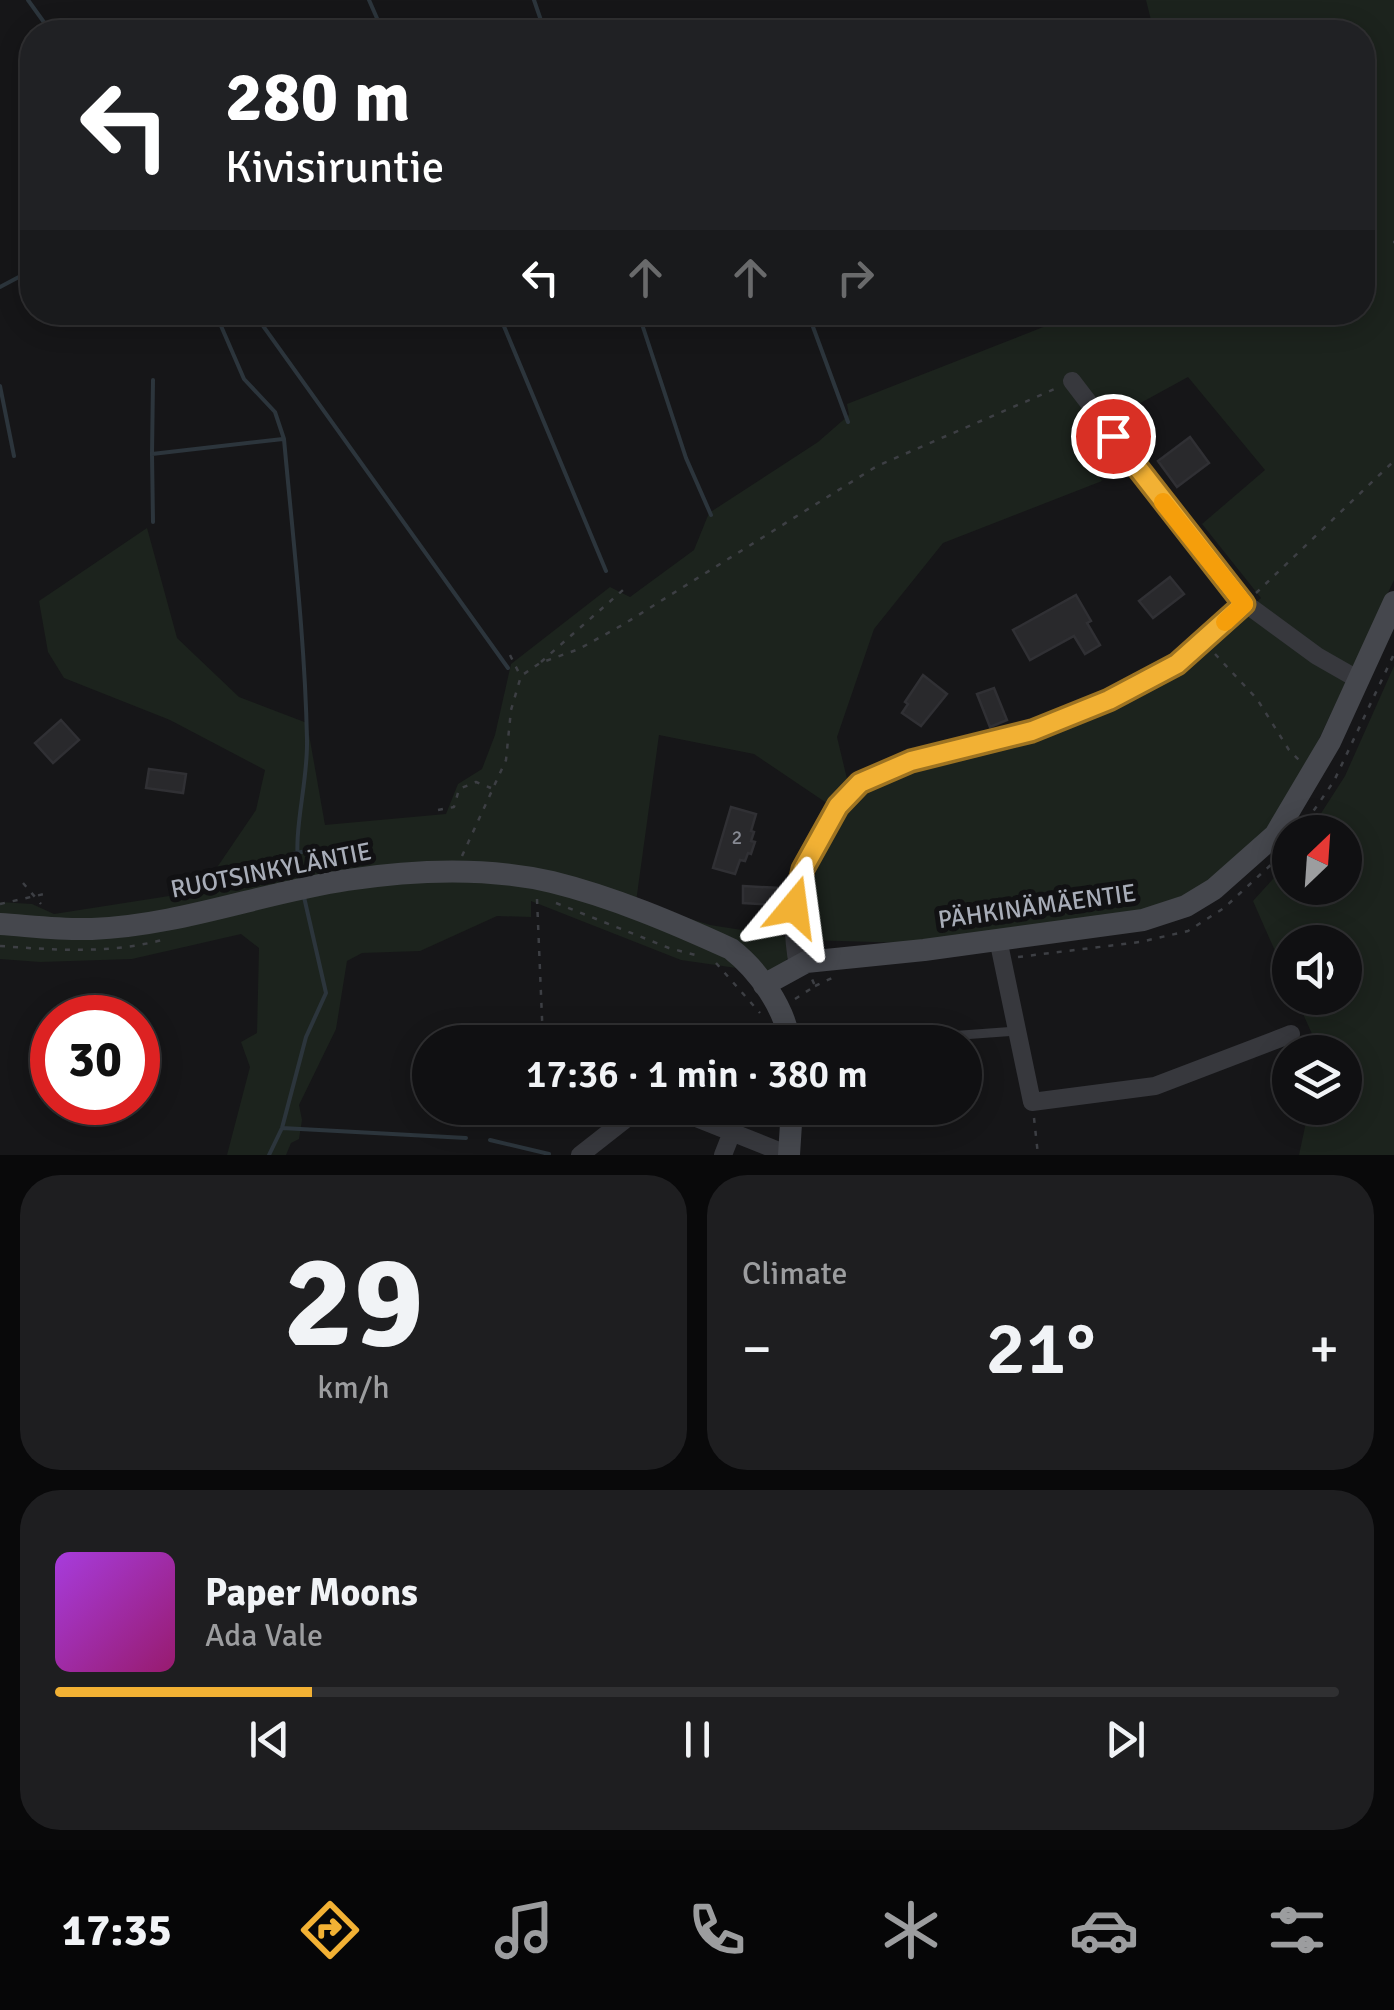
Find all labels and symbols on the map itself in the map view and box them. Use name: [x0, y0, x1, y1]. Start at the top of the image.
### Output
pin: [1071, 394, 1156, 479]
north arrow: [1272, 815, 1362, 905]
house number: 2: [732, 825, 742, 850]
street label: RUOTSINKYLÄNTIE: [168, 835, 374, 905]
position arrow: [742, 855, 846, 959]
street label: PÄHKINÄMÄENTIE: [936, 877, 1138, 935]
speed limit sign: 30: [30, 995, 160, 1125]

